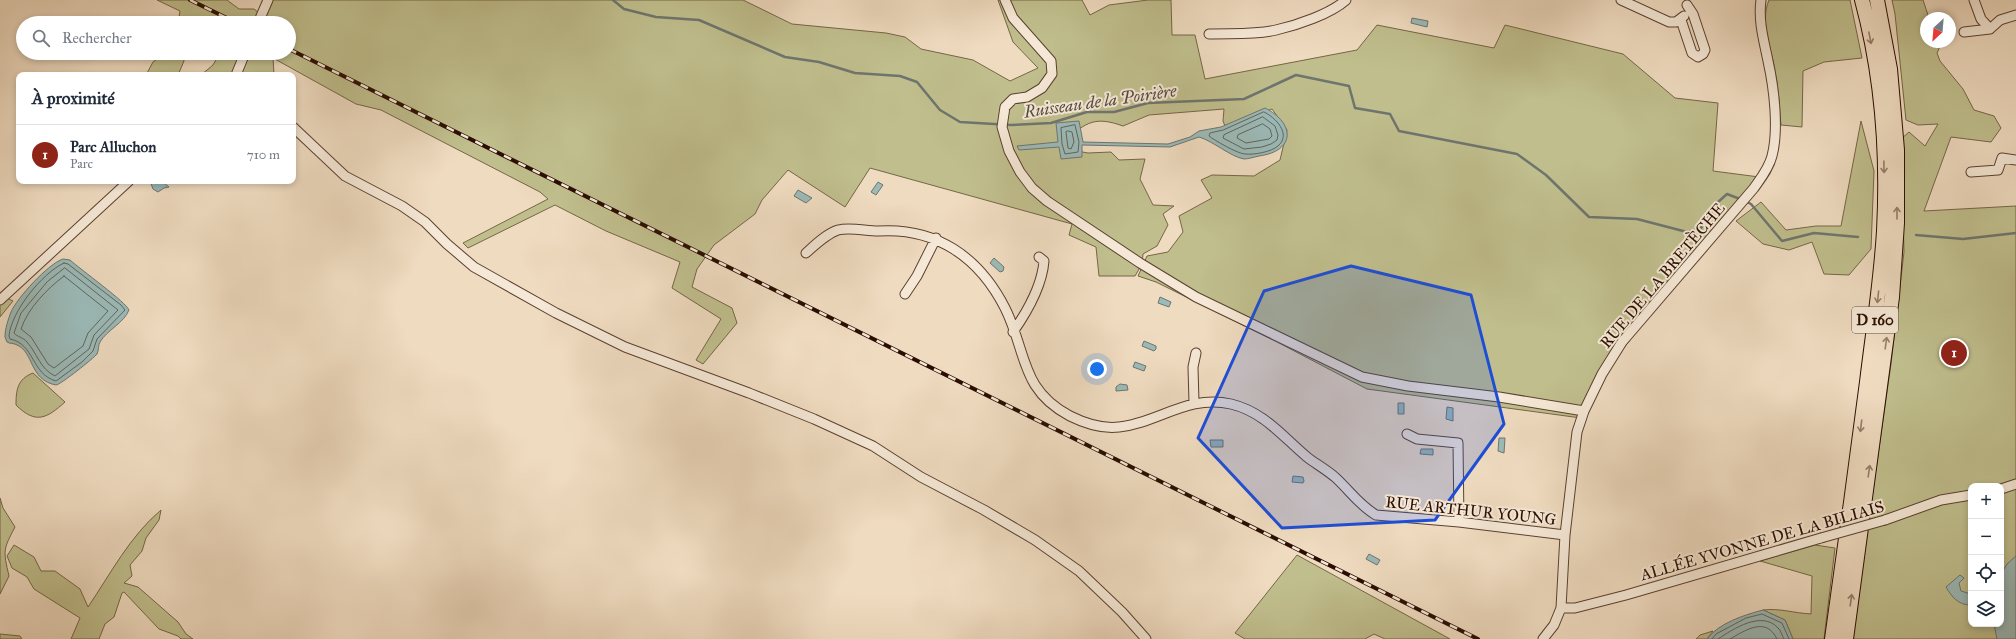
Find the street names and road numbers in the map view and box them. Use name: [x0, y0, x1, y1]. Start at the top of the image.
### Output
street label: RUE DE LA BRETÈCHE: [1594, 197, 1729, 352]
road number: D 160: [1852, 307, 1898, 333]
street label: RUE ARTHUR YOUNG: [1385, 492, 1558, 529]
street label: ALLÉE YVONNE DE LA BILIAIS: [1636, 495, 1886, 585]

